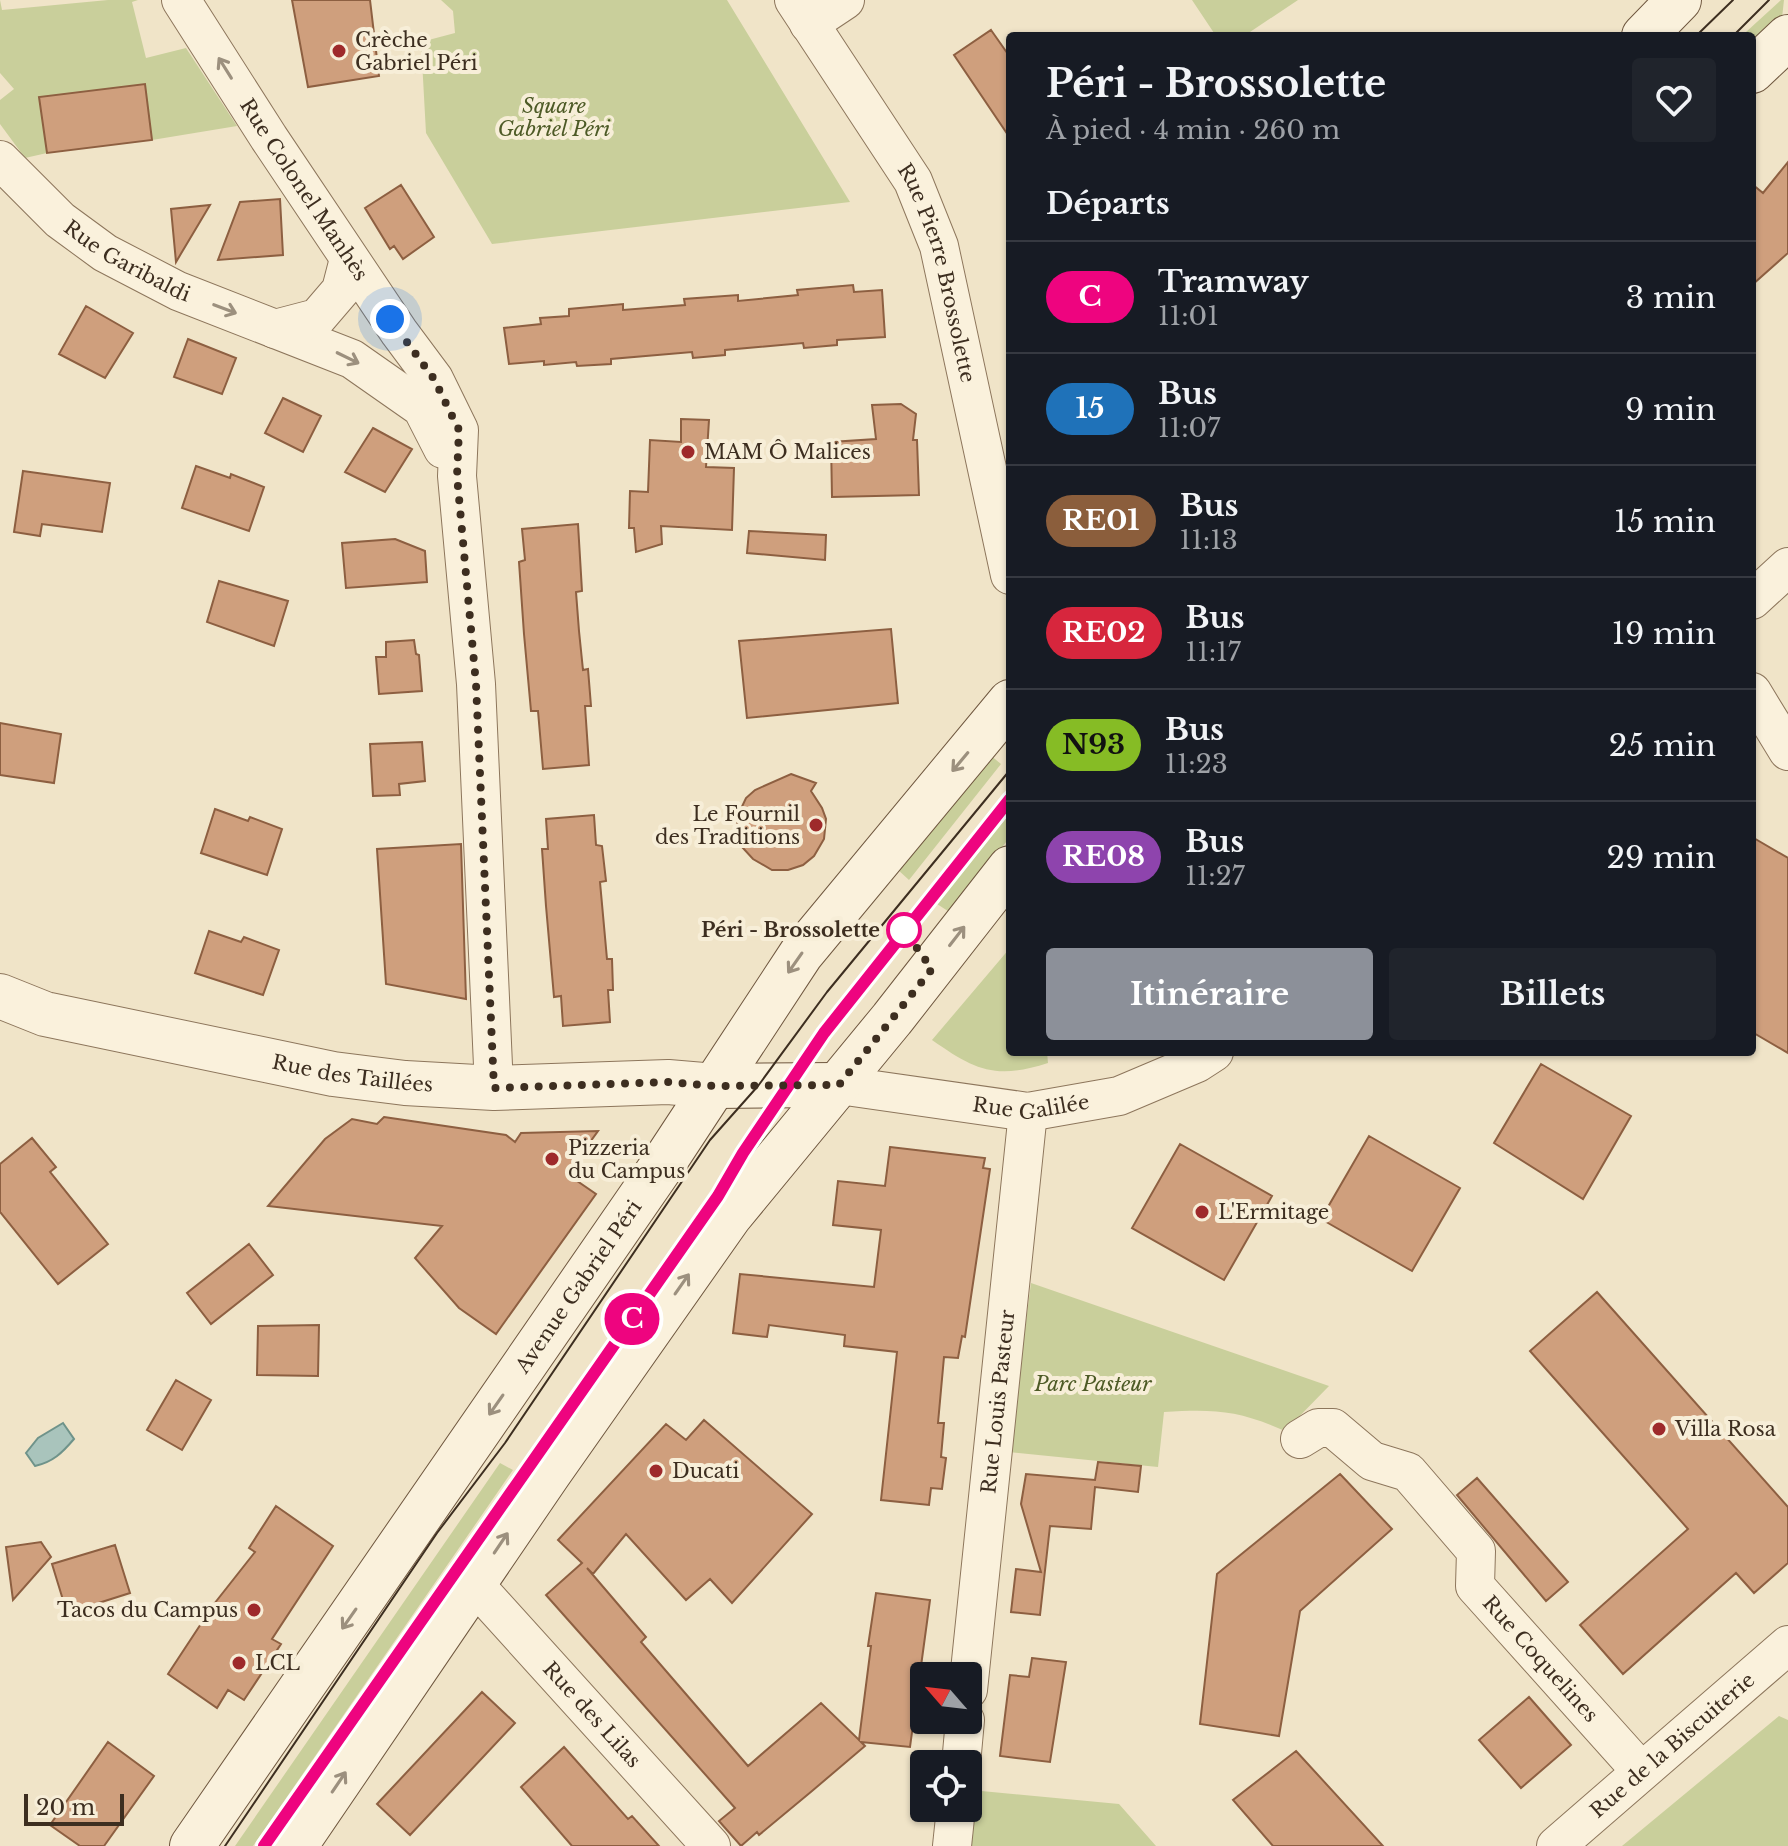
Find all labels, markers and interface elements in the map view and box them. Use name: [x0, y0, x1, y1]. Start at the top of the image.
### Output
place label: Crèche Gabriel Péri: [355, 28, 478, 75]
marker: Crèche Gabriel Péri: [330, 42, 348, 60]
one-way arrow: [216, 58, 233, 80]
button: heart: [1632, 58, 1716, 142]
text: Péri - Brossolette: [1046, 60, 1386, 107]
street label: Rue Colonel Manhès: [235, 94, 373, 285]
park label: Square Gabriel Péri: [498, 94, 610, 141]
text: À pied · 4 min · 260 m: [1046, 114, 1340, 146]
street label: Rue Pierre Brossolette: [893, 159, 980, 385]
text: Départs: [1046, 185, 1170, 222]
street label: Rue Garibaldi: [59, 215, 194, 307]
text: Tramway: [1158, 263, 1309, 300]
text: C: [1078, 279, 1102, 314]
text: 3 min: [1626, 279, 1716, 316]
your location: [370, 299, 410, 339]
text: 11:01: [1158, 300, 1219, 332]
one-way arrow: [212, 303, 237, 317]
one-way arrow: [335, 351, 359, 366]
text: Bus: [1158, 375, 1217, 412]
text: 15: [1076, 391, 1104, 426]
text: 9 min: [1625, 391, 1716, 428]
text: 11:07: [1158, 412, 1220, 444]
place label: MAM Ô Malices: [704, 439, 871, 464]
marker: MAM Ô Malices: [679, 443, 697, 461]
text: Bus: [1180, 487, 1239, 524]
text: RE01: [1062, 503, 1140, 538]
text: 15 min: [1614, 503, 1716, 540]
text: 11:13: [1180, 524, 1238, 556]
text: Bus: [1186, 599, 1245, 636]
text: RE02: [1062, 615, 1146, 650]
text: 19 min: [1612, 615, 1716, 652]
text: 11:17: [1186, 636, 1241, 668]
text: Bus: [1165, 711, 1224, 748]
text: N93: [1062, 727, 1125, 762]
text: 25 min: [1609, 727, 1716, 764]
text: 11:23: [1165, 748, 1228, 780]
one-way arrow: [951, 751, 969, 771]
place label: Le Fournil des Traditions: [655, 802, 800, 849]
marker: Le Fournil des Traditions: [807, 816, 825, 834]
text: Bus: [1185, 823, 1244, 860]
text: RE08: [1062, 839, 1145, 874]
text: 29 min: [1607, 839, 1716, 876]
text: 11:27: [1185, 860, 1245, 892]
marker: Péri - Brossolette: [887, 913, 921, 947]
place label: Péri - Brossolette: [701, 918, 880, 942]
one-way arrow: [948, 926, 966, 947]
button: Itinéraire: [1046, 948, 1373, 1040]
button: Billets: [1389, 948, 1716, 1040]
one-way arrow: [787, 951, 803, 973]
street label: Rue des Taillées: [270, 1050, 434, 1097]
street label: Rue Galilée: [971, 1089, 1091, 1125]
place label: Pizzeria du Campus: [568, 1136, 685, 1183]
marker: Pizzeria du Campus: [543, 1150, 561, 1168]
street label: Avenue Gabriel Péri: [510, 1195, 647, 1378]
place label: L'Ermitage: [1218, 1200, 1329, 1224]
marker: L'Ermitage: [1193, 1203, 1211, 1221]
one-way arrow: [674, 1274, 690, 1296]
line badge: C: [606, 1293, 658, 1345]
text: C: [620, 1301, 644, 1336]
street label: Rue Louis Pasteur: [976, 1308, 1019, 1495]
park label: Parc Pasteur: [1034, 1372, 1152, 1396]
one-way arrow: [488, 1393, 505, 1415]
place label: Villa Rosa: [1674, 1417, 1777, 1441]
marker: Villa Rosa: [1650, 1420, 1668, 1438]
place label: Ducati: [672, 1459, 739, 1483]
marker: Ducati: [647, 1462, 665, 1480]
one-way arrow: [493, 1533, 509, 1555]
street label: Rue Coquelines: [1478, 1591, 1603, 1727]
place label: Tacos du Campus: [57, 1598, 238, 1622]
marker: Tacos du Campus: [245, 1601, 263, 1619]
one-way arrow: [341, 1608, 357, 1630]
place label: LCL: [255, 1651, 301, 1675]
marker: LCL: [230, 1654, 248, 1672]
street label: Rue des Lilas: [538, 1657, 646, 1772]
north arrow: [910, 1662, 982, 1734]
map controls: [910, 1662, 982, 1822]
street label: Rue de la Biscuiterie: [1585, 1668, 1759, 1823]
button: locate: [910, 1750, 982, 1822]
one-way arrow: [331, 1771, 347, 1793]
scale bar: [24, 1790, 124, 1826]
text: 20 m: [36, 1794, 95, 1821]

